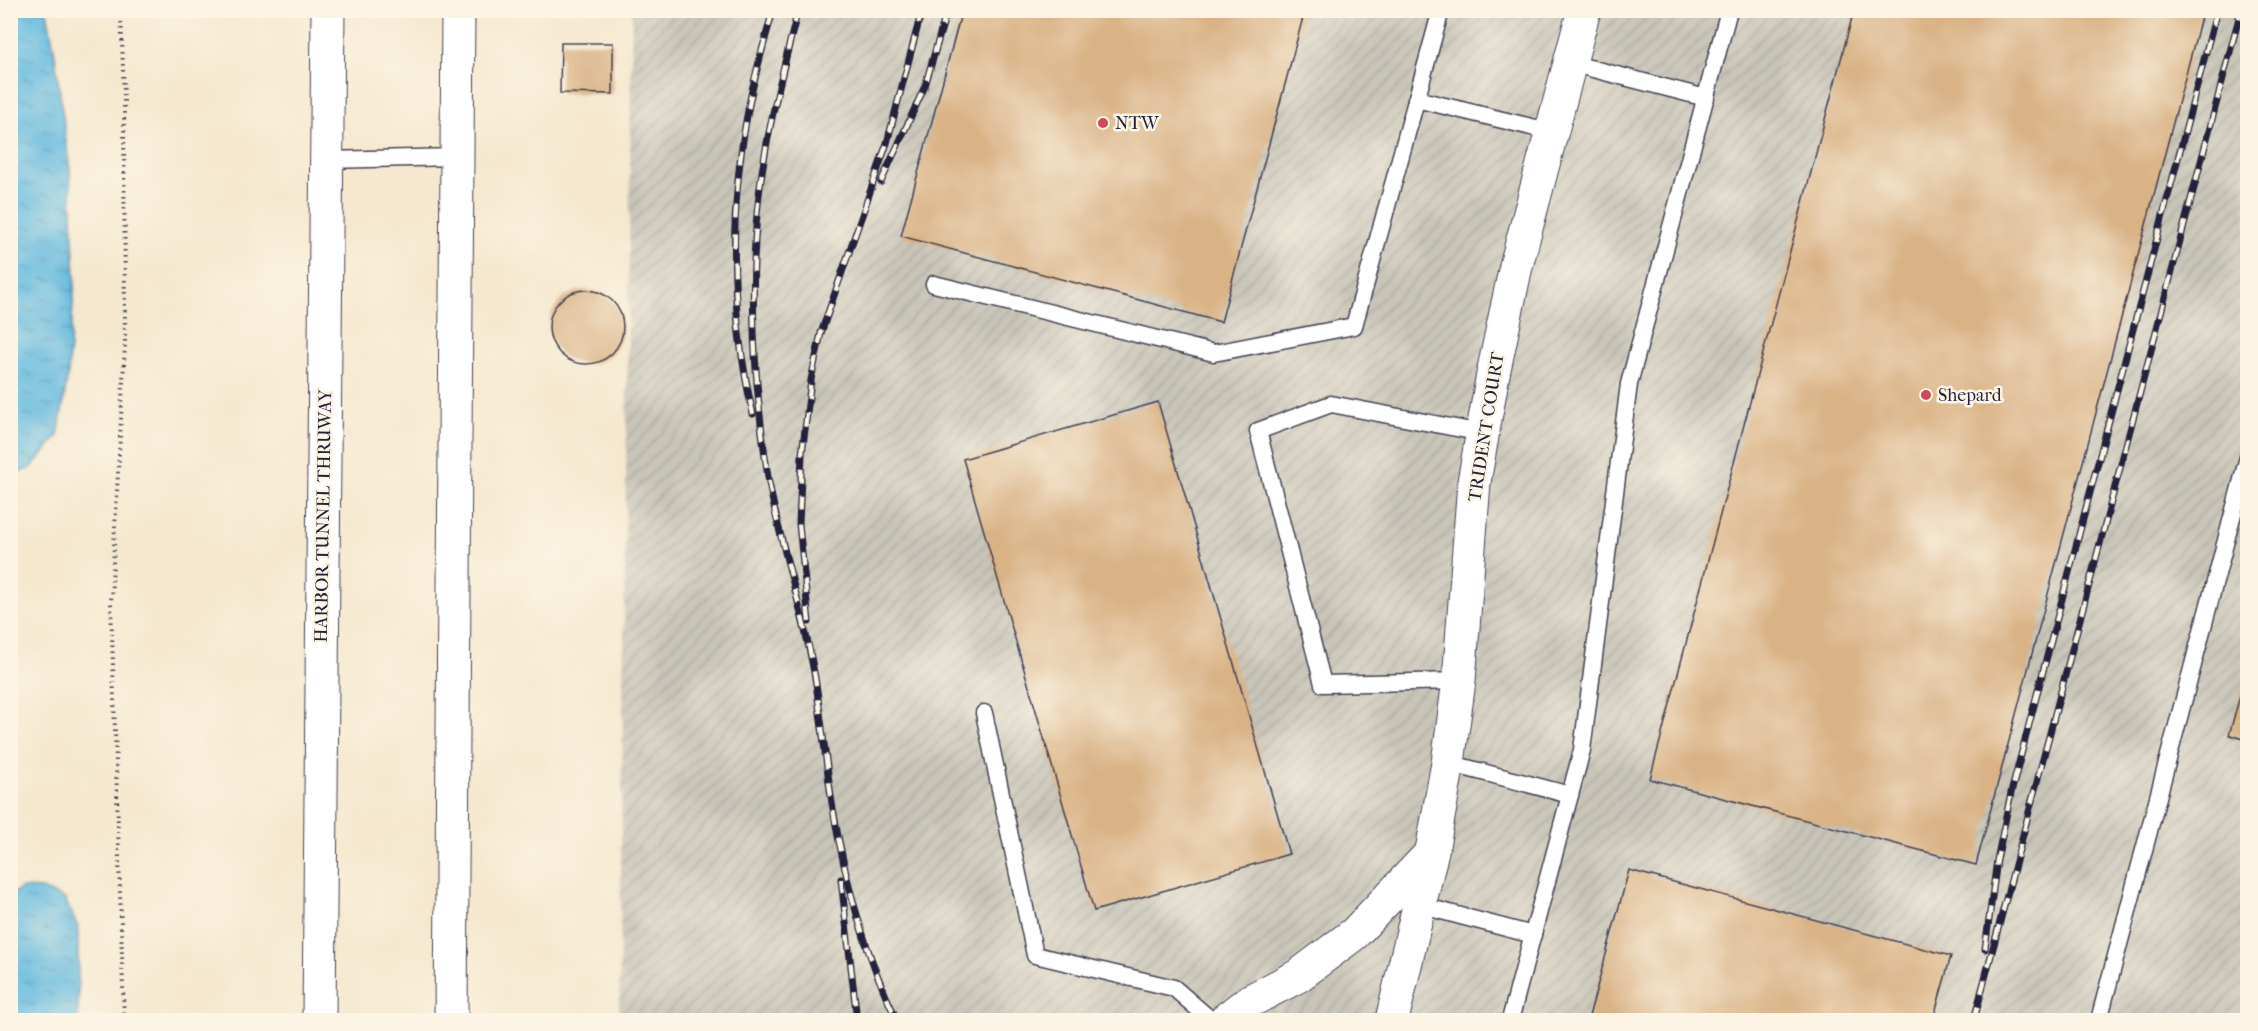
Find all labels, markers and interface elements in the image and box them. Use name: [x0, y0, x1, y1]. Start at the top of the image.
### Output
place label: NTW: [1115, 113, 1160, 134]
marker: NTW: [1096, 116, 1110, 130]
street label: TRIDENT COURT: [1464, 350, 1509, 503]
place label: Shepard: [1938, 385, 2002, 406]
marker: Shepard: [1919, 388, 1933, 402]
street label: HARBOR TUNNEL THRUWAY: [311, 389, 336, 643]

